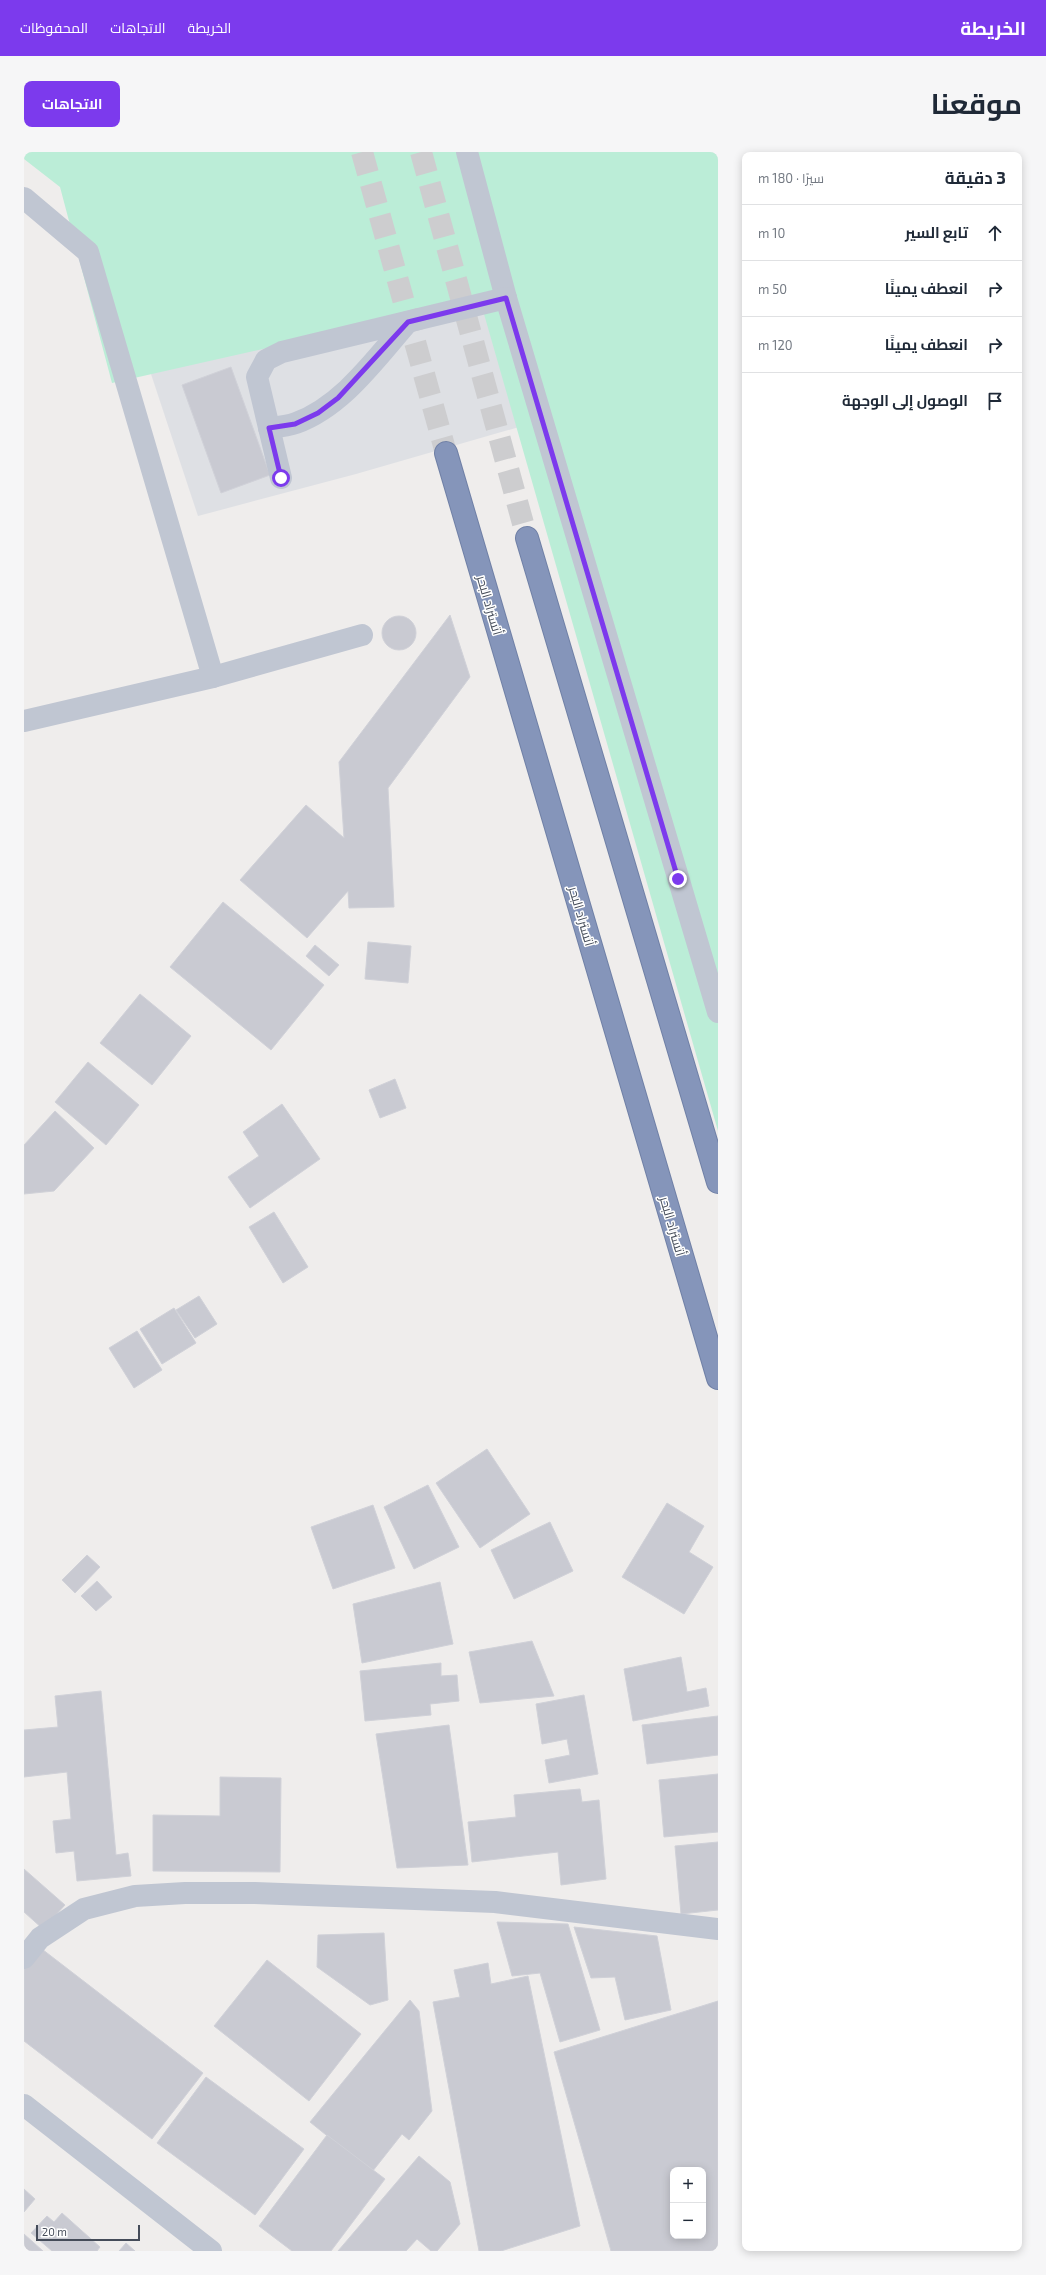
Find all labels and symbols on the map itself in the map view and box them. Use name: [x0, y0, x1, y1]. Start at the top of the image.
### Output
route start: [272, 469, 290, 487]
street label: أتستراد البحر: [474, 572, 506, 637]
route end: [669, 870, 687, 888]
street label: أتستراد البحر: [566, 883, 598, 948]
street label: أتستراد البحر: [657, 1193, 689, 1258]
scale bar: [36, 2223, 140, 2242]

